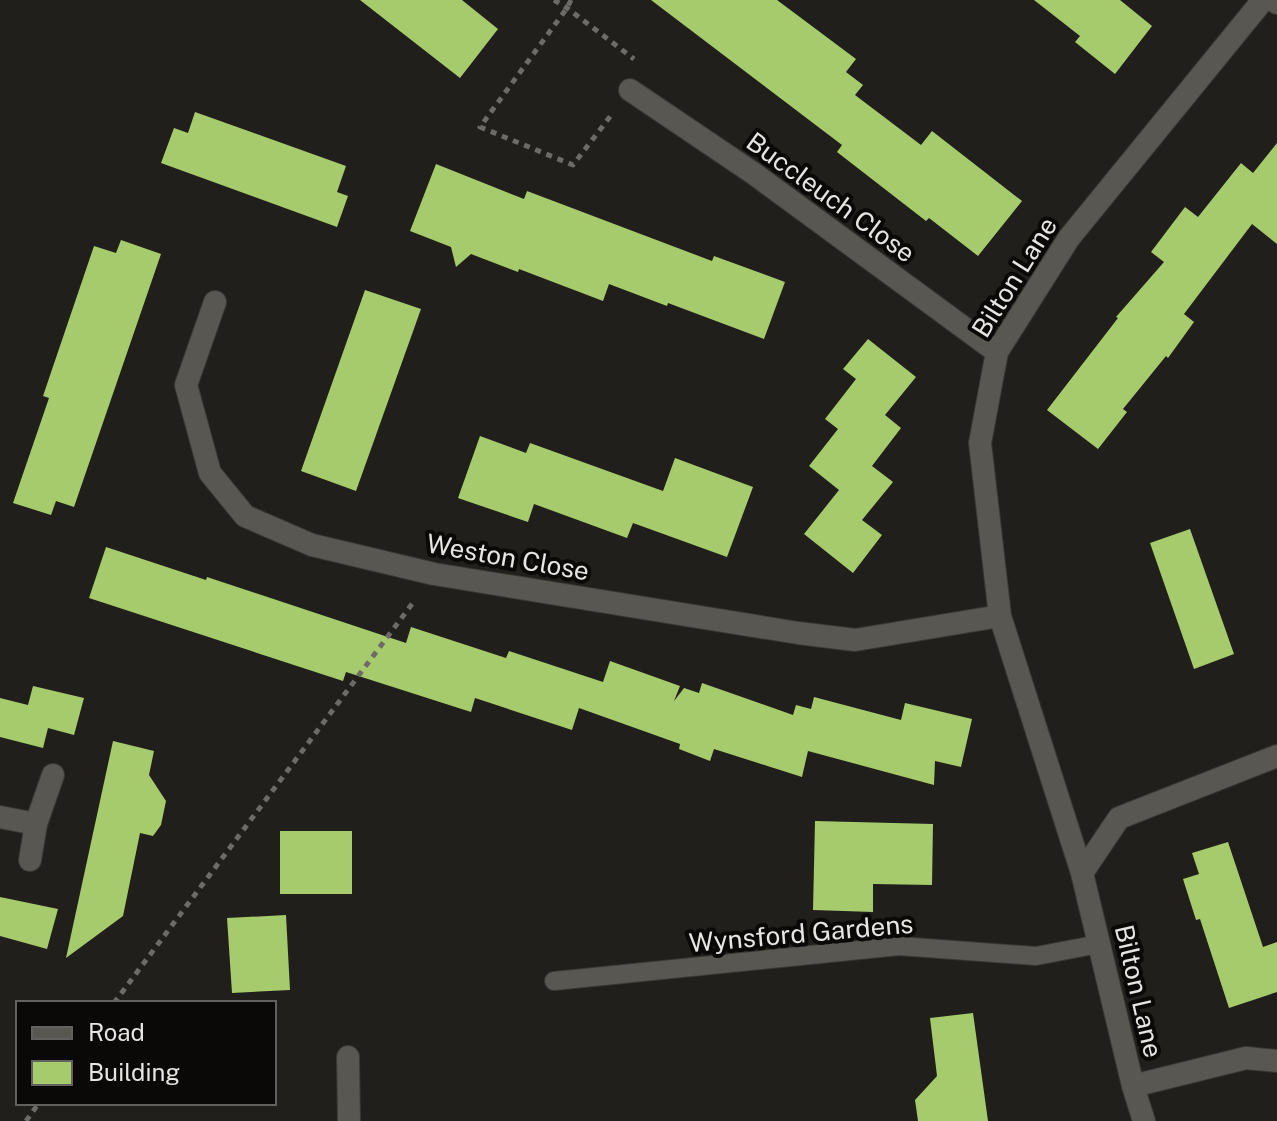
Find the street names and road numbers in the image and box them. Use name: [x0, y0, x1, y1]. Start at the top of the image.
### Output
street label: Buccleuch Close: [741, 126, 921, 268]
street label: Bilton Lane: [965, 211, 1063, 343]
street label: Weston Close: [424, 527, 592, 587]
street label: Wynsford Gardens: [688, 908, 914, 958]
street label: Bilton Lane: [1109, 922, 1169, 1060]

